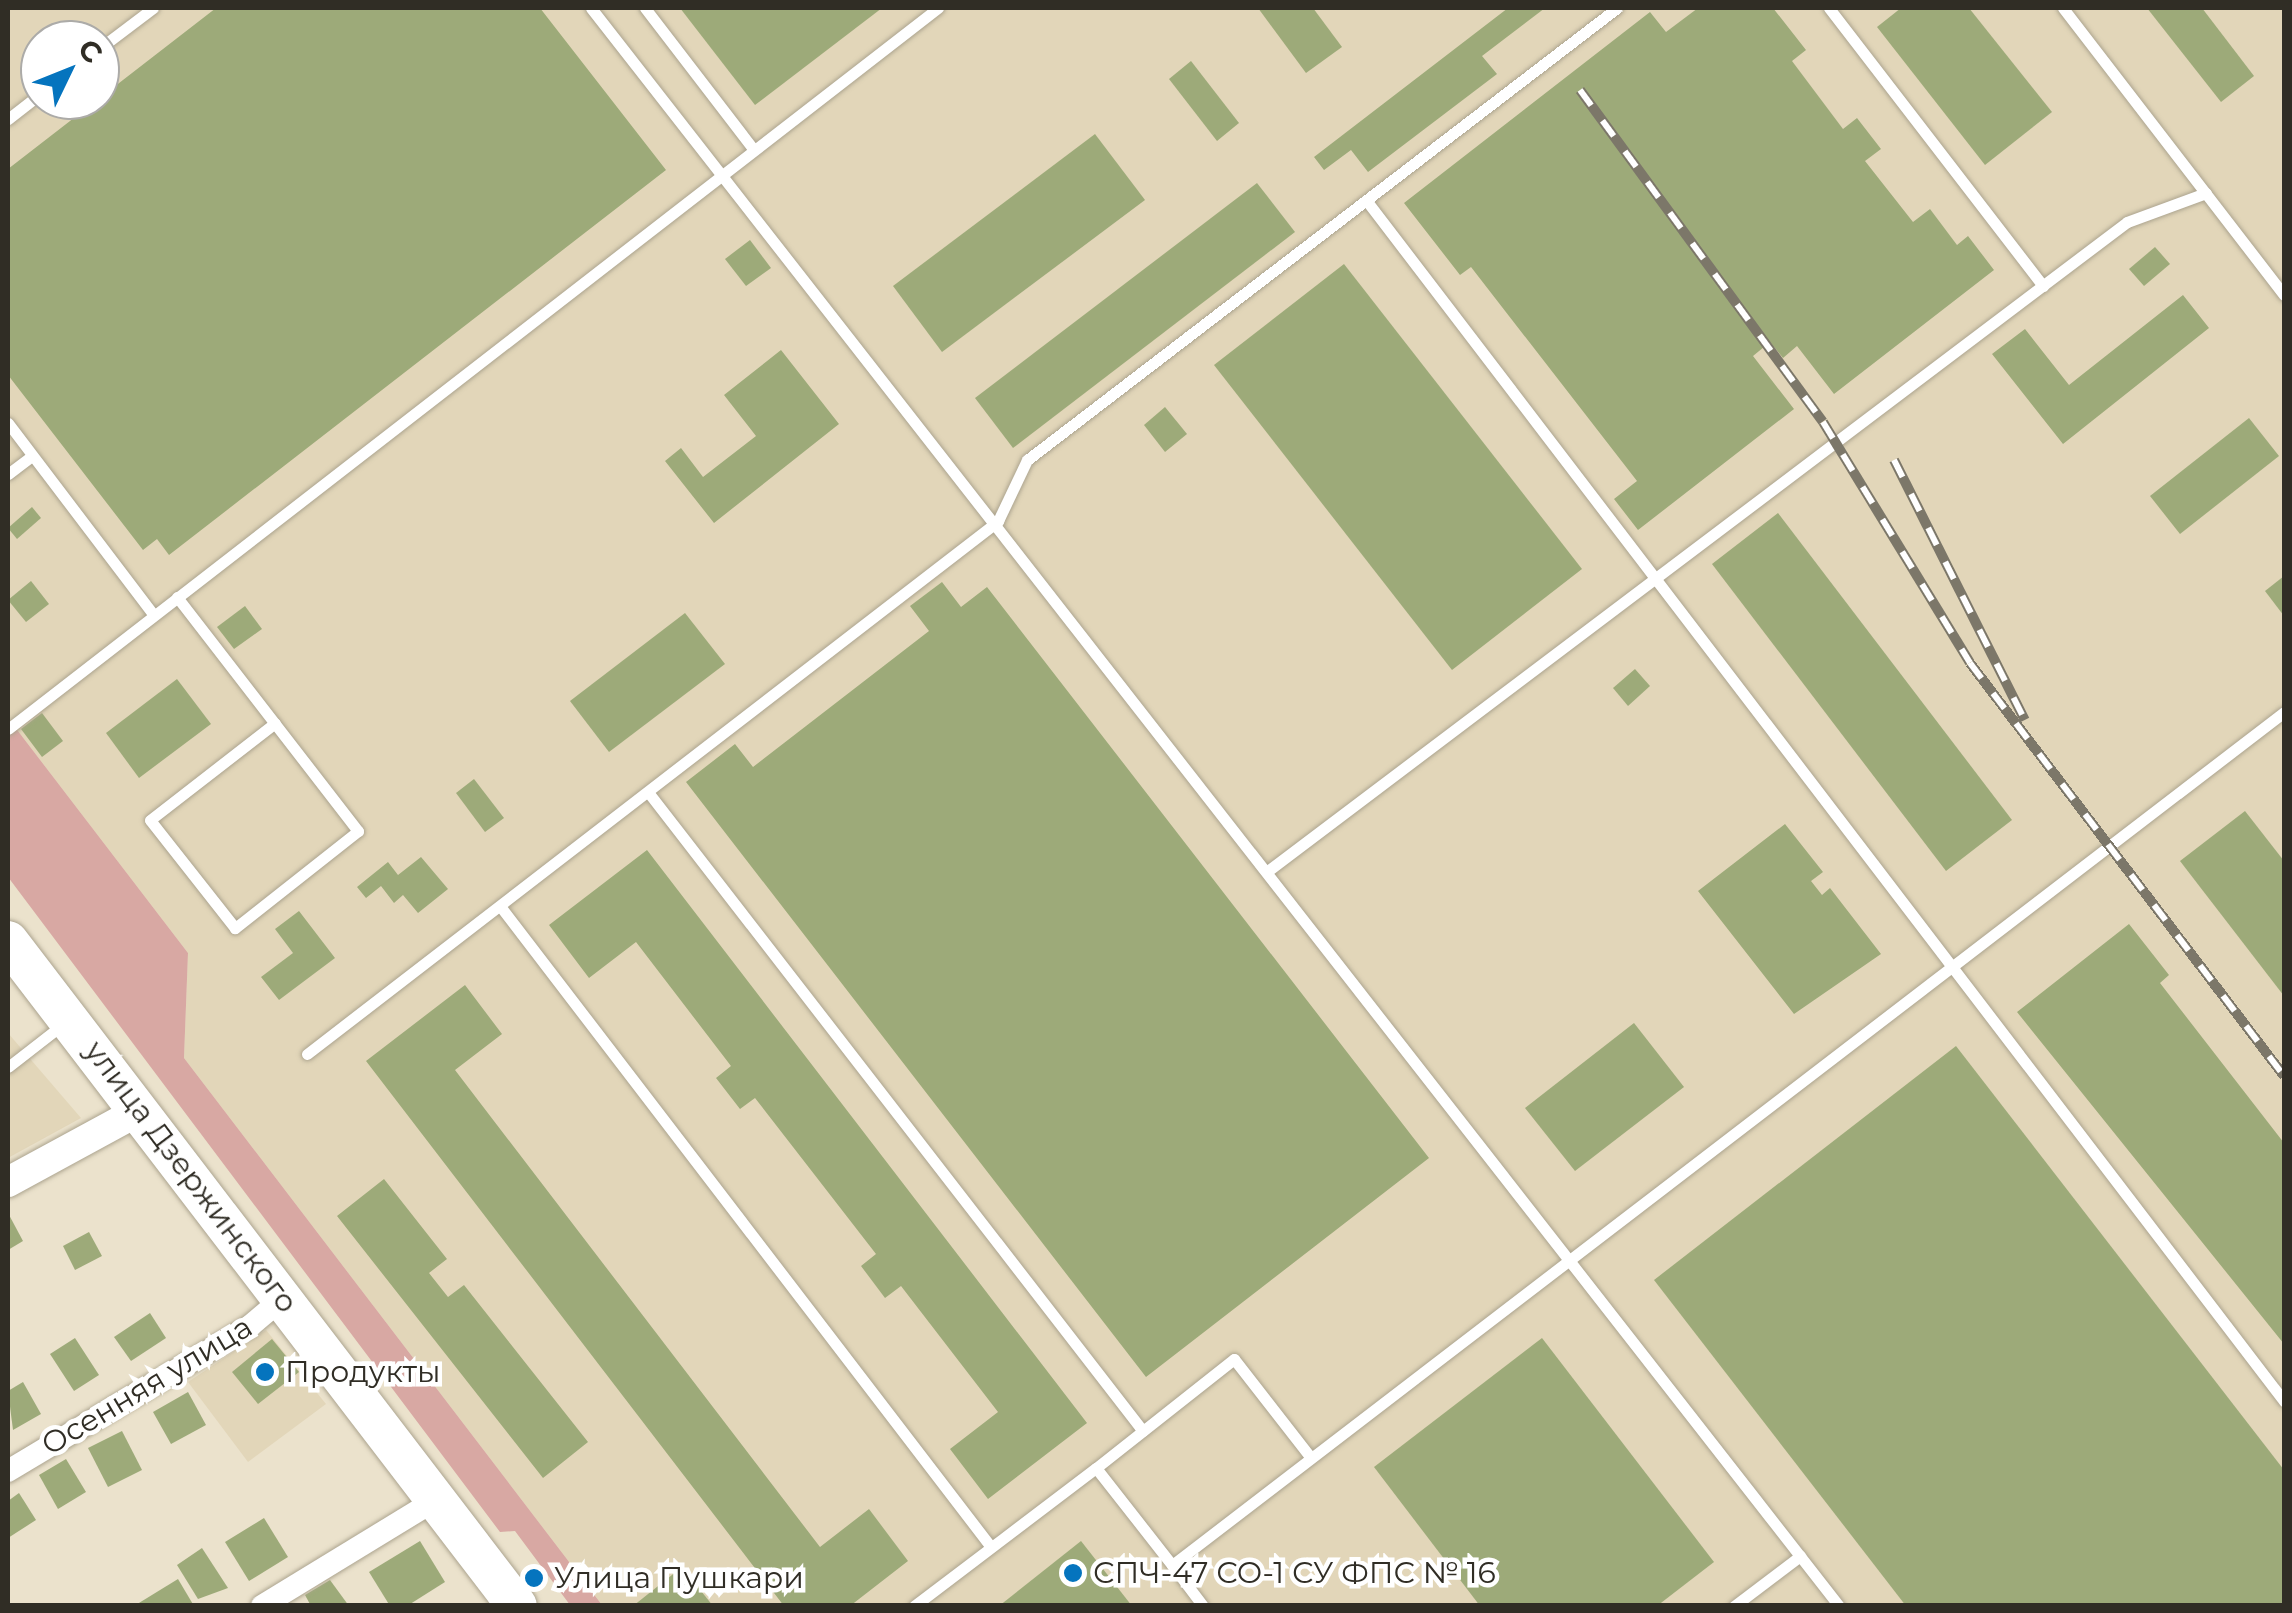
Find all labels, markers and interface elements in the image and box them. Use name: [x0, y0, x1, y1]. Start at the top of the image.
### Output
north arrow: [20, 20, 120, 120]
text: С: [71, 32, 110, 70]
street label: улица Дзержинского: [77, 1034, 305, 1320]
street label: Осенняя улица: [35, 1309, 259, 1463]
place label: Продукты: [285, 1354, 440, 1390]
marker: Продукты: [254, 1361, 276, 1383]
place label: СПЧ-47 СО-1 СУ ФПС № 16: [1093, 1555, 1496, 1591]
place label: Улица Пушкари: [554, 1560, 804, 1596]
marker: СПЧ-47 СО-1 СУ ФПС № 16: [1062, 1562, 1084, 1584]
marker: Улица Пушкари: [523, 1567, 545, 1589]

